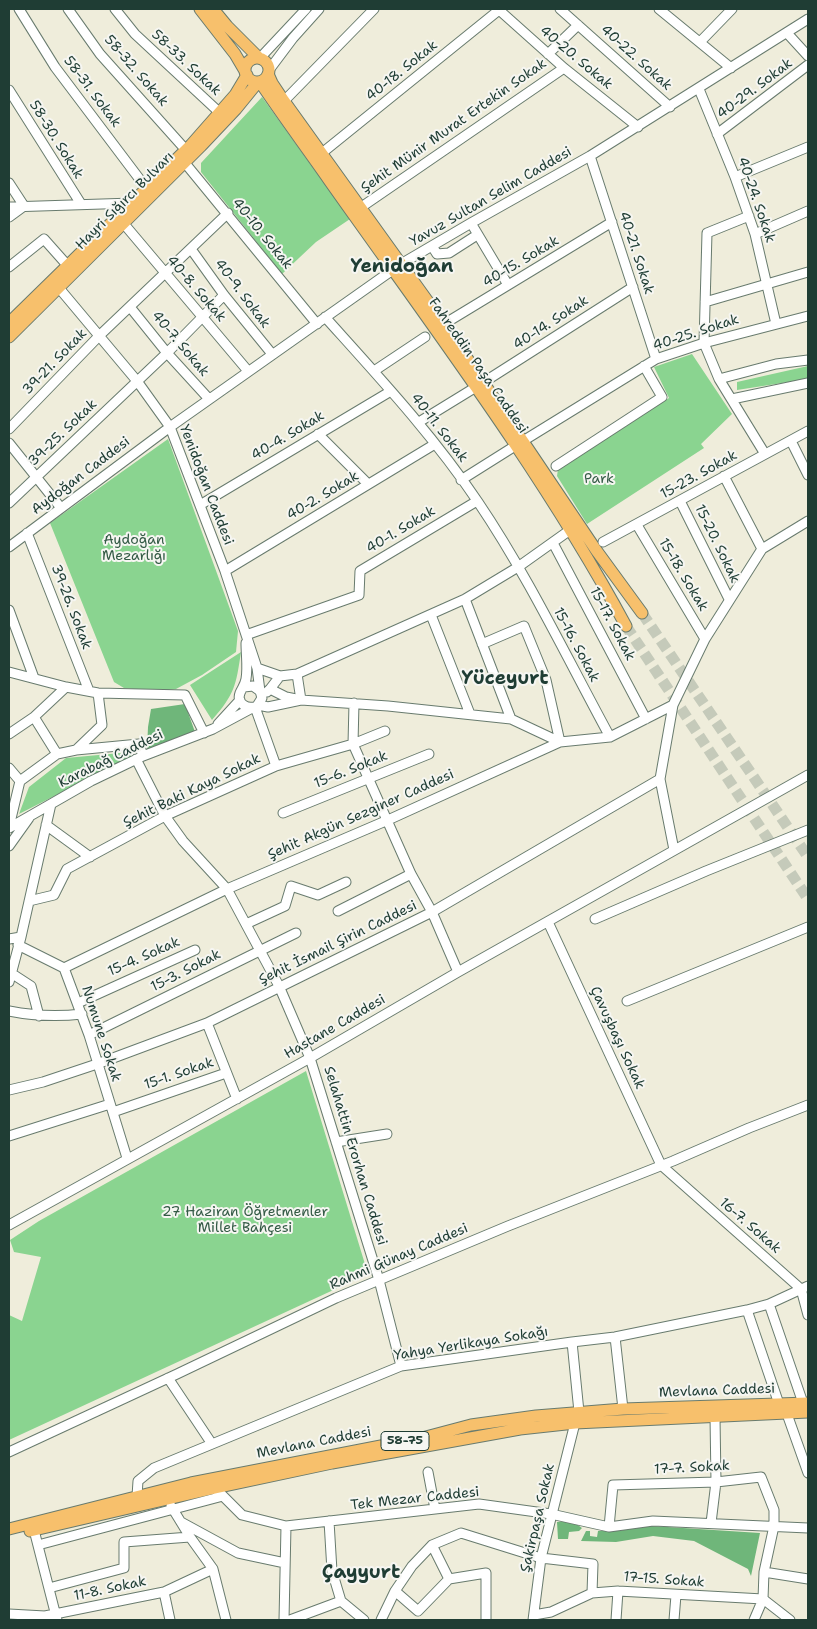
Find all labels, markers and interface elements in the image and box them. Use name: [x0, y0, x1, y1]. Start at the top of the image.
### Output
street label: 40-22. Sokak: [597, 22, 675, 94]
street label: 40-20. Sokak: [536, 23, 616, 93]
street label: 58-33. Sokak: [148, 27, 224, 99]
street label: 58-32. Sokak: [100, 32, 172, 110]
street label: 40-18. Sokak: [363, 37, 441, 105]
street label: 58-31. Sokak: [60, 53, 124, 131]
street label: Şehit Münir Murat Ertekin Sokak: [358, 55, 550, 197]
street label: 40-29. Sokak: [714, 55, 796, 123]
street label: 58-30. Sokak: [25, 98, 87, 182]
street label: Yavuz Sultan Selim Caddesi: [407, 144, 575, 250]
street label: Hayri Sığırcı Bulvarı: [72, 148, 178, 254]
street label: 40-24. Sokak: [733, 155, 779, 245]
street label: 40-10. Sokak: [228, 195, 296, 273]
street label: 40-21. Sokak: [615, 209, 657, 297]
street label: 40-15. Sokak: [480, 233, 562, 291]
street label: 40-8. Sokak: [163, 252, 229, 326]
street label: 40-9. Sokak: [211, 256, 273, 332]
district label: Yenidoğan: [351, 256, 453, 278]
street label: 40-14. Sokak: [510, 292, 592, 354]
street label: Fahreddin Paşa Caddesi: [425, 295, 531, 437]
street label: 40-7. Sokak: [148, 308, 212, 380]
street label: 40-25. Sokak: [651, 311, 741, 355]
street label: 39-21. Sokak: [19, 325, 91, 399]
street label: 40-11. Sokak: [407, 390, 471, 466]
street label: 39-25. Sokak: [25, 396, 101, 470]
street label: 40-4. Sokak: [248, 408, 328, 464]
street label: Yenidoğan Caddesi: [175, 422, 237, 548]
street label: Aydoğan Caddesi: [29, 434, 133, 518]
street label: 15-23. Sokak: [658, 447, 740, 503]
street label: 40-2. Sokak: [284, 468, 362, 524]
park label: Park: [584, 471, 614, 487]
street label: 15-20. Sokak: [691, 502, 743, 586]
street label: 40-1. Sokak: [363, 503, 439, 557]
park label: Aydoğan Mezarlığı: [102, 532, 166, 564]
street label: 15-18. Sokak: [655, 535, 711, 615]
street label: 39-26. Sokak: [47, 562, 95, 652]
street label: 15-17. Sokak: [586, 584, 638, 664]
street label: 15-16. Sokak: [549, 605, 603, 685]
district label: Yüceyurt: [462, 668, 548, 690]
street label: Karabağ Caddesi: [56, 726, 166, 792]
street label: 15-6. Sokak: [312, 748, 390, 792]
street label: Şehit Baki Kaya Sokak: [121, 750, 263, 832]
street label: Şehit Akgün Sezginer Caddesi: [265, 766, 457, 864]
street label: Şehit İsmail Şirin Caddesi: [256, 897, 420, 989]
street label: 15-4. Sokak: [105, 934, 183, 980]
street label: 15-3. Sokak: [148, 946, 224, 996]
street label: Numune Sokak: [78, 984, 124, 1084]
street label: Çavuşbaşı Sokak: [586, 984, 648, 1092]
street label: Hastane Caddesi: [281, 991, 389, 1063]
street label: 15-1. Sokak: [142, 1054, 216, 1094]
street label: Selahattin Erorhan Caddesi: [320, 1065, 390, 1247]
street label: 16-7. Sokak: [716, 1195, 784, 1257]
park label: 27 Haziran Öğretmenler Millet Bahçesi: [162, 1204, 328, 1236]
street label: Rahmi Günay Caddesi: [327, 1220, 471, 1294]
street label: Yahya Yerlikaya Sokağı: [393, 1323, 549, 1365]
street label: Mevlana Caddesi: [659, 1381, 775, 1401]
street label: Mevlana Caddesi: [255, 1424, 373, 1462]
road number: 58-75: [381, 1432, 429, 1450]
street label: 17-7. Sokak: [654, 1458, 730, 1478]
street label: Şakirpaşa Sokak: [517, 1462, 559, 1574]
street label: Tek Mezar Caddesi: [350, 1484, 480, 1514]
district label: Çayyurt: [322, 1562, 400, 1584]
street label: 17-15. Sokak: [623, 1569, 705, 1591]
street label: 11-8. Sokak: [72, 1573, 148, 1605]

